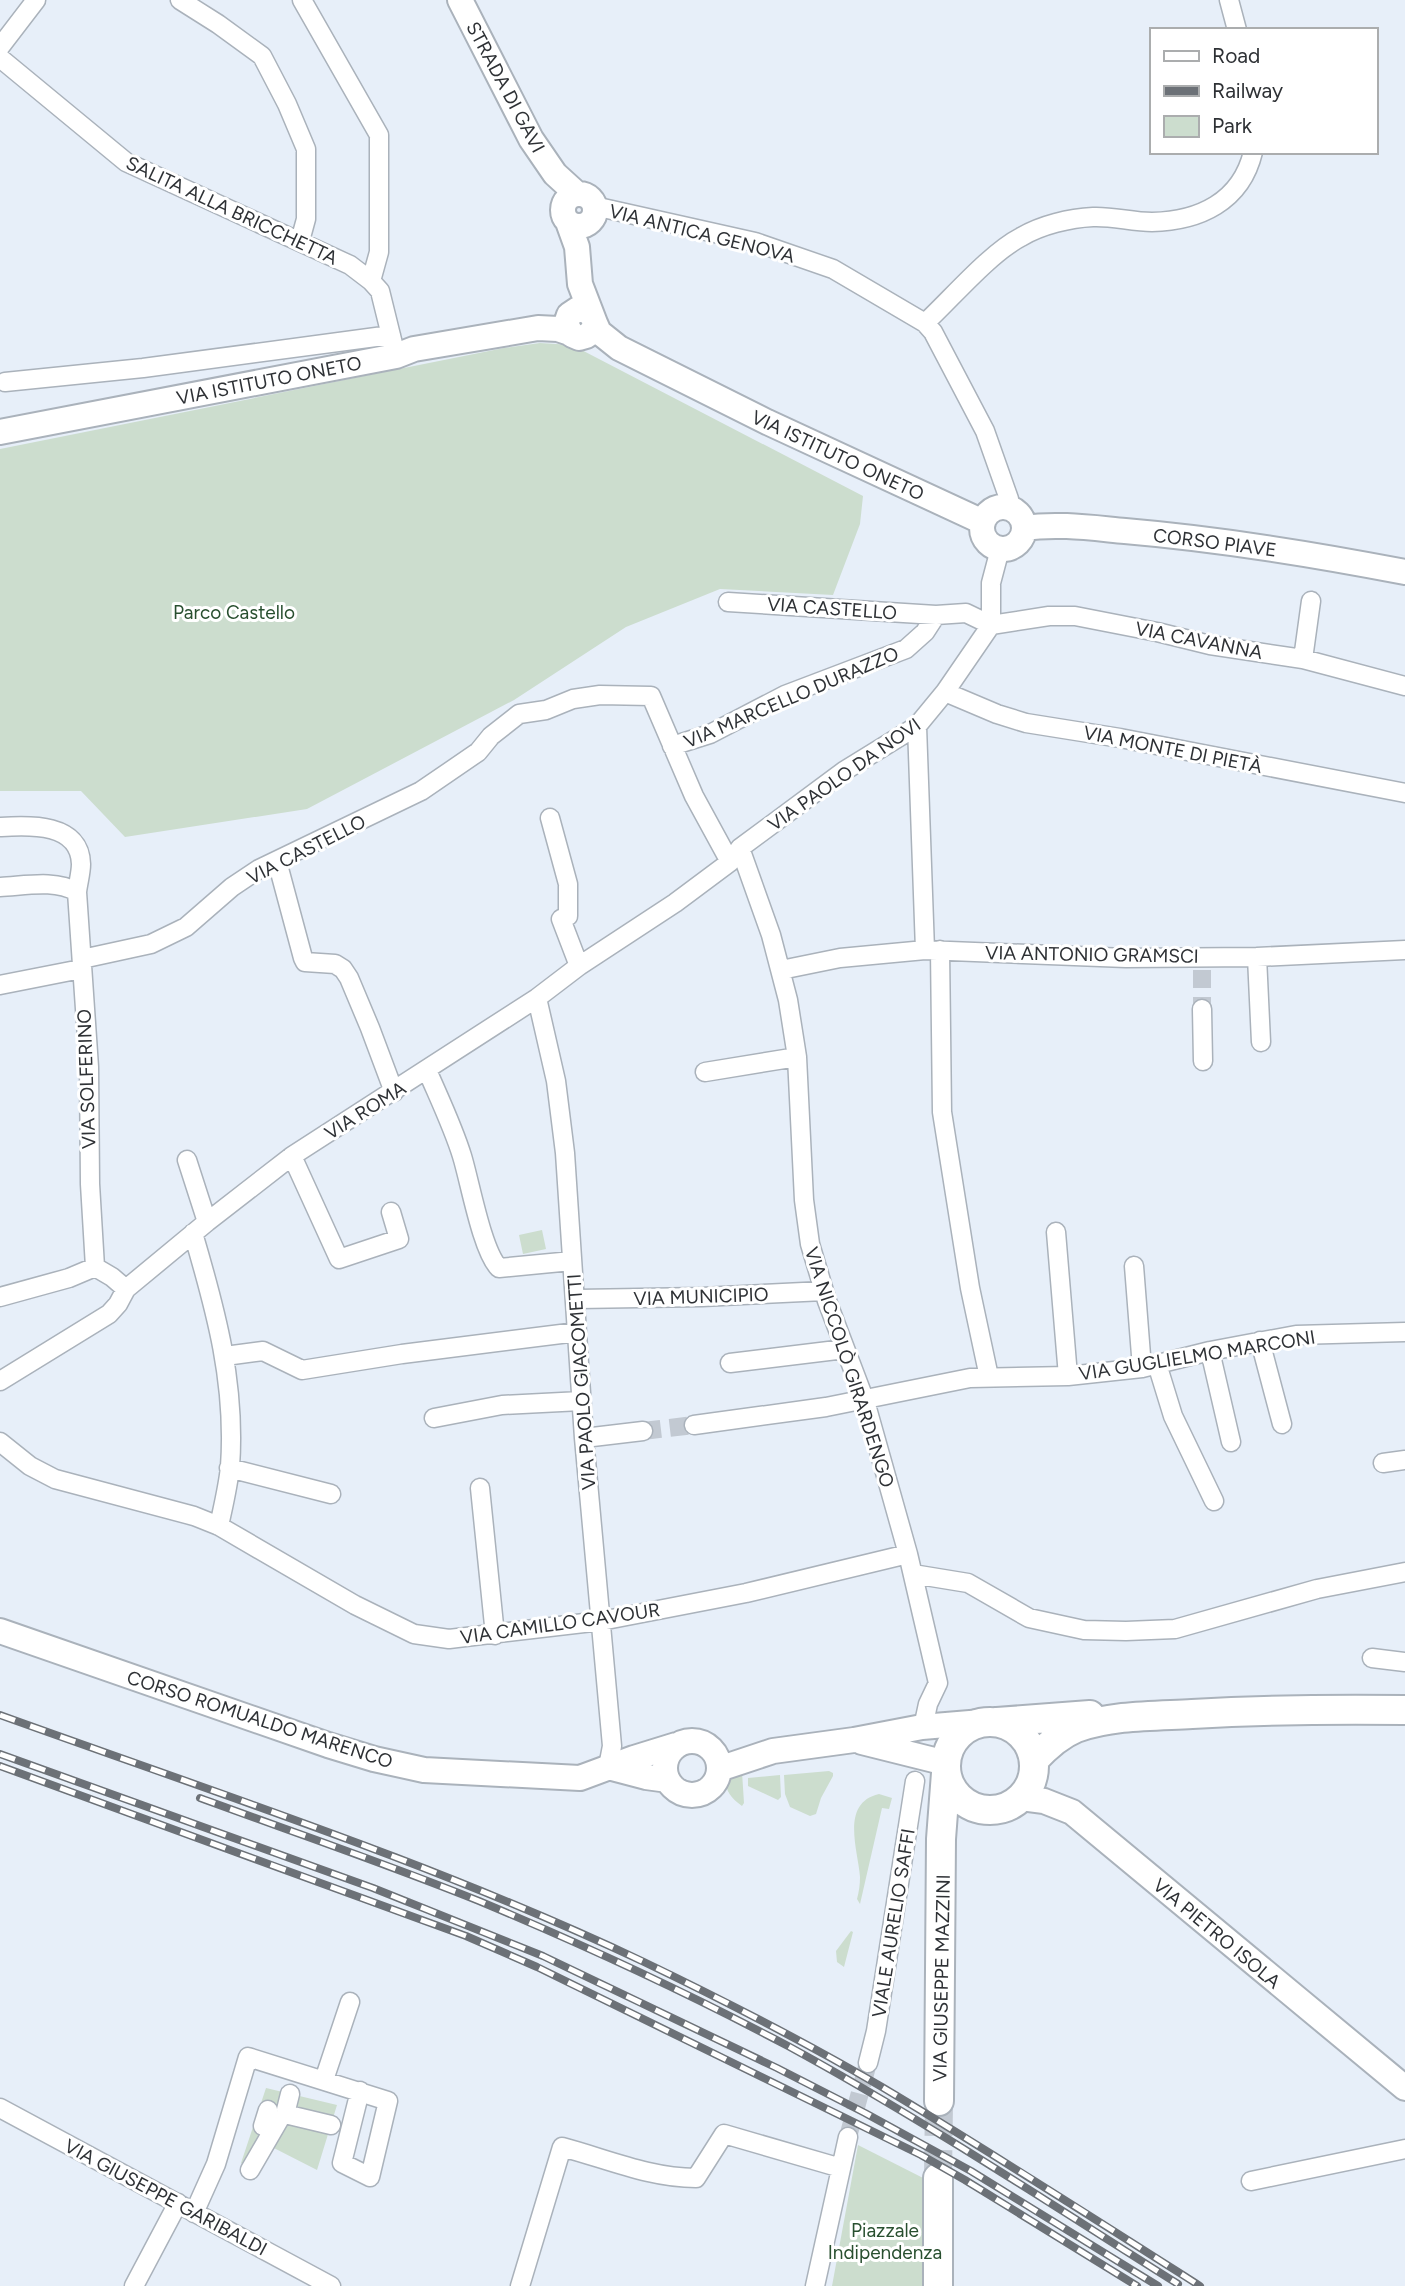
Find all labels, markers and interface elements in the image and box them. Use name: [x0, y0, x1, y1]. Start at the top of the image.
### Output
street label: STRADA DI GAVI: [461, 18, 550, 157]
legend: [1150, 28, 1377, 154]
text: Road: [1212, 43, 1260, 68]
text: Railway: [1212, 78, 1283, 103]
text: Park: [1212, 113, 1253, 138]
street label: SALITA ALLA BRICCHETTA: [122, 151, 341, 270]
street label: VIA ANTICA GENOVA: [607, 199, 797, 268]
street label: VIA ISTITUTO ONETO: [175, 351, 364, 410]
street label: VIA ISTITUTO ONETO: [748, 405, 928, 506]
street label: CORSO PIAVE: [1152, 524, 1278, 561]
street label: VIA CASTELLO: [766, 592, 898, 625]
park label: Parco Castello: [173, 601, 295, 624]
street label: VIA CAVANNA: [1133, 617, 1265, 664]
street label: VIA MARCELLO DURAZZO: [680, 642, 902, 753]
street label: VIA PAOLO DA NOVI: [763, 713, 925, 836]
street label: VIA MONTE DI PIETÀ: [1082, 721, 1264, 778]
street label: VIA CASTELLO: [243, 810, 369, 889]
street label: VIA ANTONIO GRAMSCI: [985, 941, 1199, 968]
street label: VIA SOLFERINO: [73, 1009, 100, 1149]
street label: VIA ROMA: [320, 1076, 410, 1144]
street label: VIA NICCOLÒ GIRARDENGO: [800, 1244, 899, 1490]
street label: VIA PAOLO GIACOMETTI: [562, 1273, 601, 1491]
street label: VIA MUNICIPIO: [633, 1283, 769, 1310]
street label: VIA GUGLIELMO MARCONI: [1077, 1325, 1317, 1386]
street label: VIA CAMILLO CAVOUR: [459, 1598, 662, 1649]
street label: CORSO ROMUALDO MARENCO: [124, 1666, 396, 1773]
street label: VIALE AURELIO SAFFI: [867, 1827, 920, 2019]
street label: VIA PIETRO ISOLA: [1148, 1873, 1285, 1994]
street label: VIA GIUSEPPE MAZZINI: [928, 1874, 955, 2082]
street label: VIA GIUSEPPE GARIBALDI: [60, 2134, 271, 2261]
park label: Piazzale Indipendenza: [828, 2219, 942, 2264]

